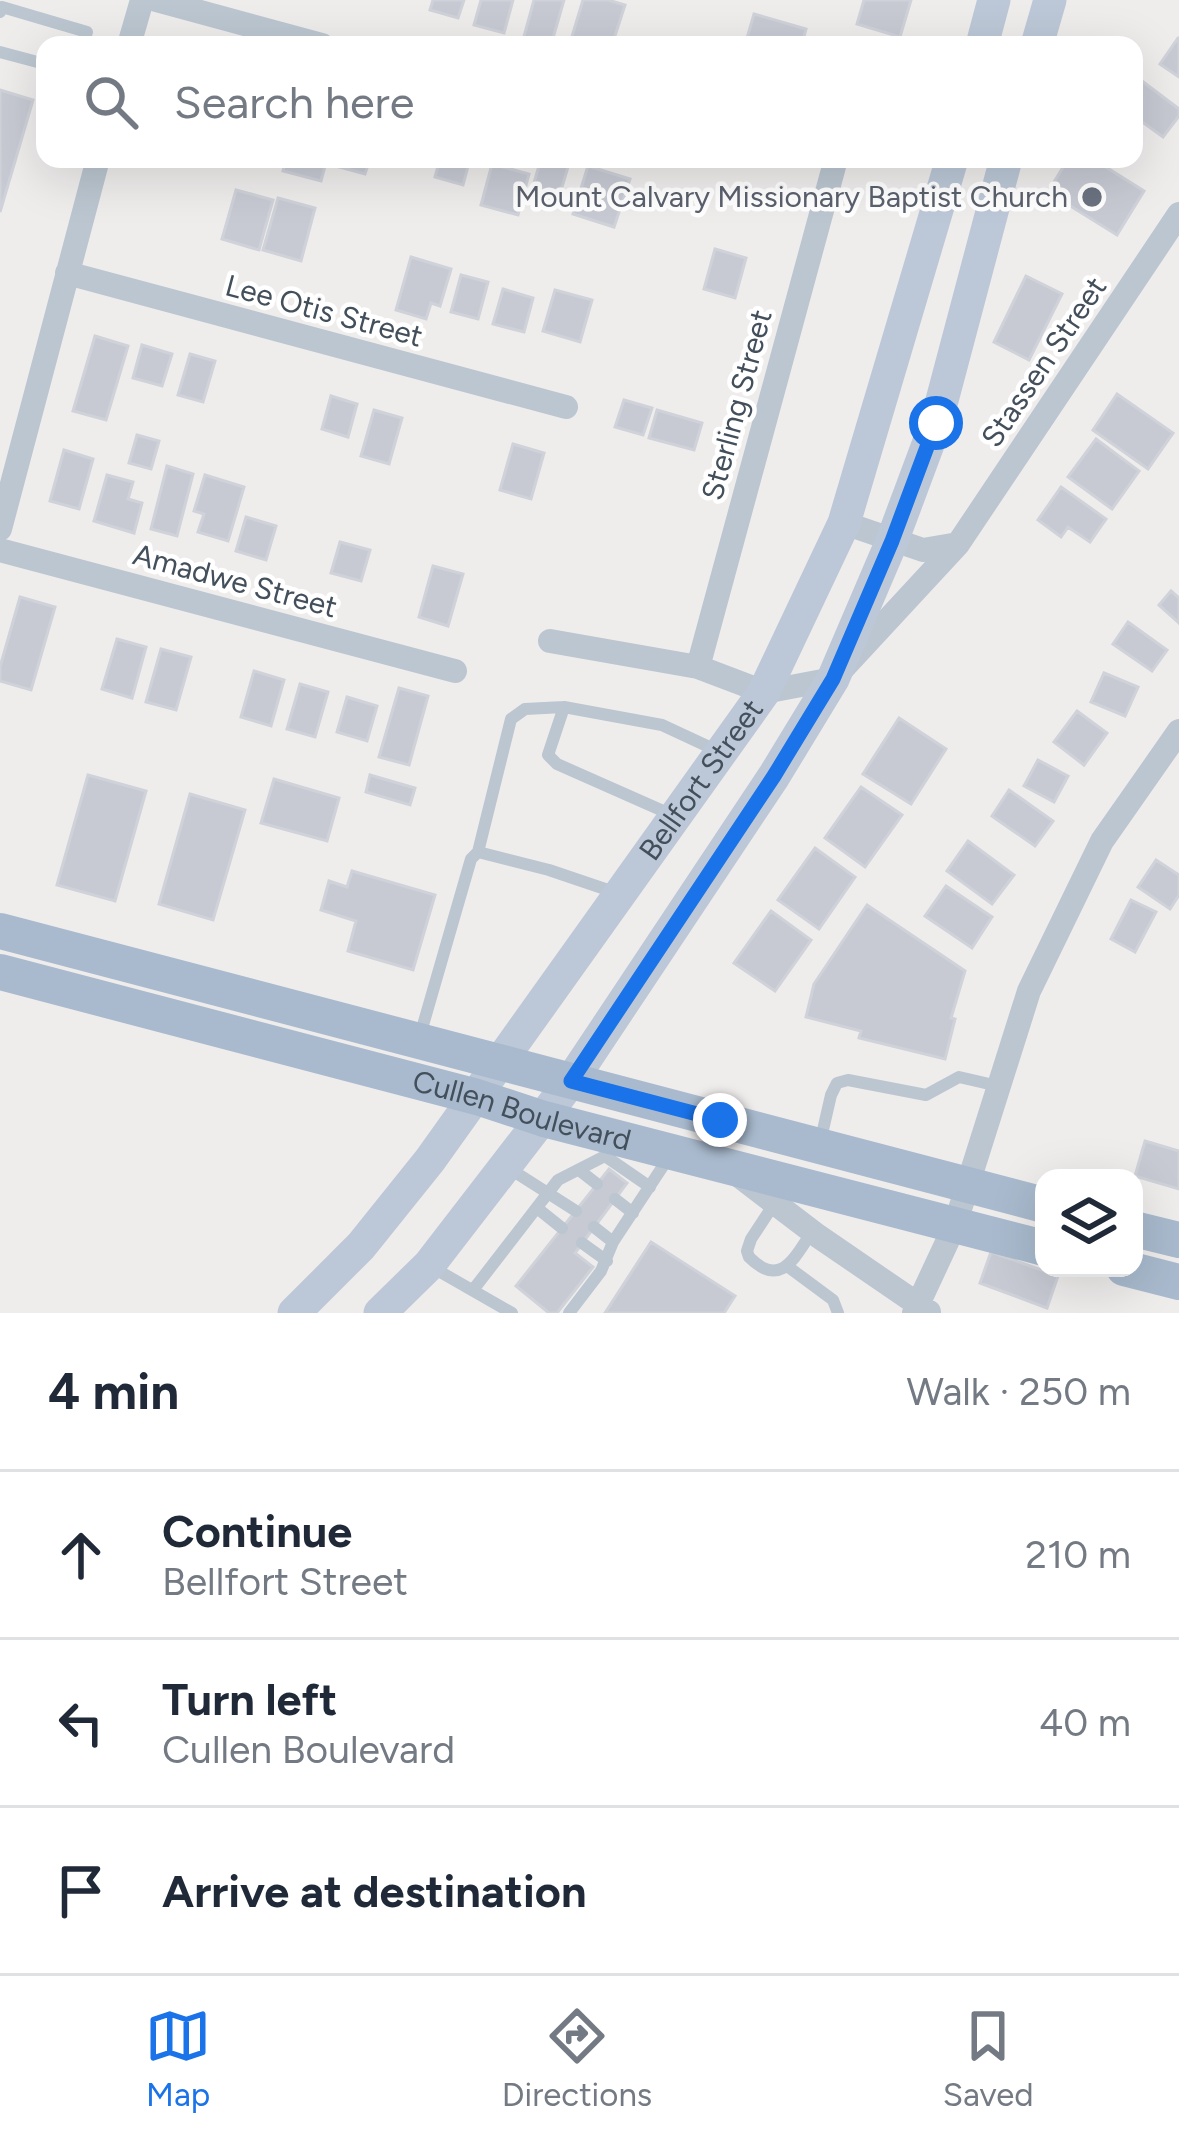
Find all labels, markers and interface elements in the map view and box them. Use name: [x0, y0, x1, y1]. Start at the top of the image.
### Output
search box: [36, 36, 1143, 168]
icon: search: [78, 69, 144, 135]
text: Search here: [174, 75, 414, 129]
place label: Mount Calvary Missionary Baptist Church: [515, 178, 1068, 215]
marker: Mount Calvary Missionary Baptist Church: [1079, 184, 1105, 210]
street label: Lee Otis Street: [221, 266, 427, 355]
street label: Stassen Street: [973, 270, 1114, 454]
street label: Sterling Street: [693, 306, 780, 504]
route start: [909, 396, 963, 450]
street label: Amadwe Street: [129, 536, 341, 626]
street label: Bellfort Street: [631, 692, 771, 867]
street label: Cullen Boulevard: [409, 1062, 635, 1159]
route end: [693, 1093, 747, 1147]
map controls: [1035, 1169, 1143, 1277]
button: layers: [1035, 1169, 1143, 1277]
text: 4 min: [48, 1361, 179, 1422]
text: Walk · 250 m: [907, 1368, 1131, 1415]
text: Continue: [162, 1504, 352, 1558]
icon: ahead: [48, 1522, 114, 1588]
text: 210 m: [1025, 1531, 1131, 1578]
text: Bellfort Street: [162, 1558, 408, 1605]
text: Turn left: [162, 1672, 337, 1726]
icon: left: [48, 1690, 114, 1756]
text: 40 m: [1039, 1699, 1131, 1746]
text: Cullen Boulevard: [162, 1726, 455, 1773]
icon: arrive: [48, 1858, 114, 1924]
text: Arrive at destination: [162, 1864, 586, 1918]
tab: Map: [145, 2003, 211, 2114]
tab: Directions: [502, 2003, 652, 2114]
tab: Saved: [943, 2003, 1034, 2114]

